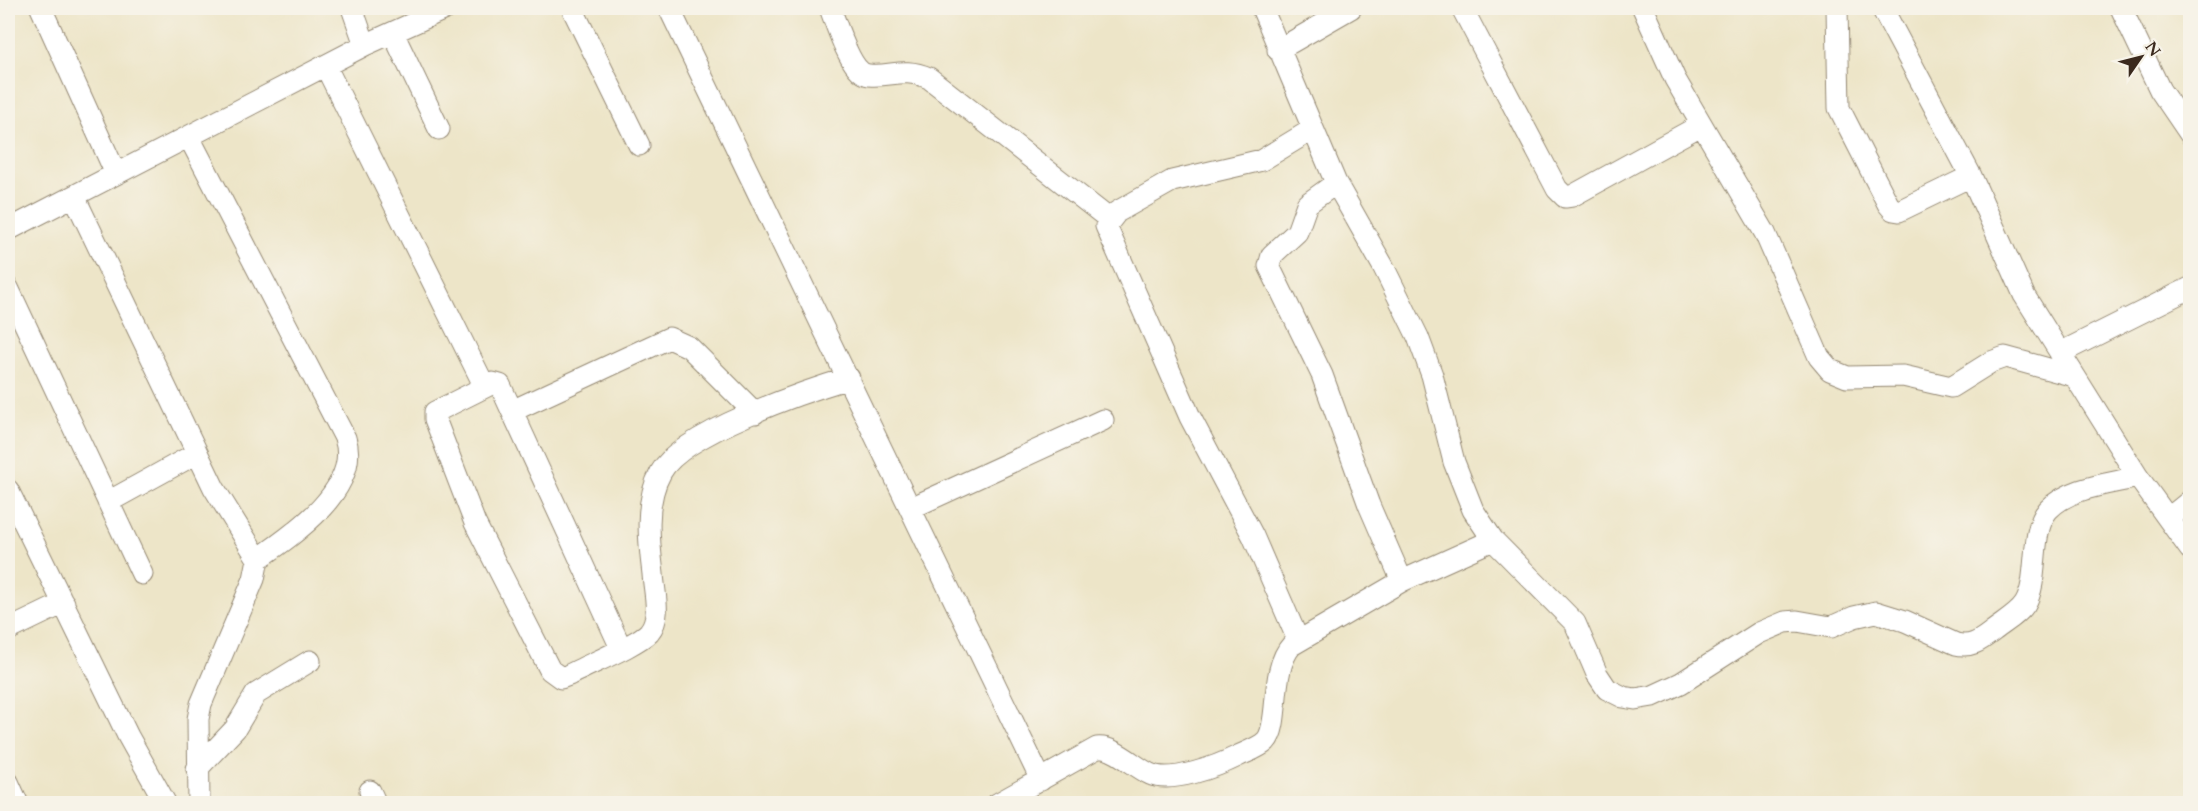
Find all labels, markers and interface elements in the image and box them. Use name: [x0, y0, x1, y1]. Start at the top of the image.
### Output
north arrow: [2111, 27, 2171, 87]
text: N: [2139, 37, 2166, 61]

